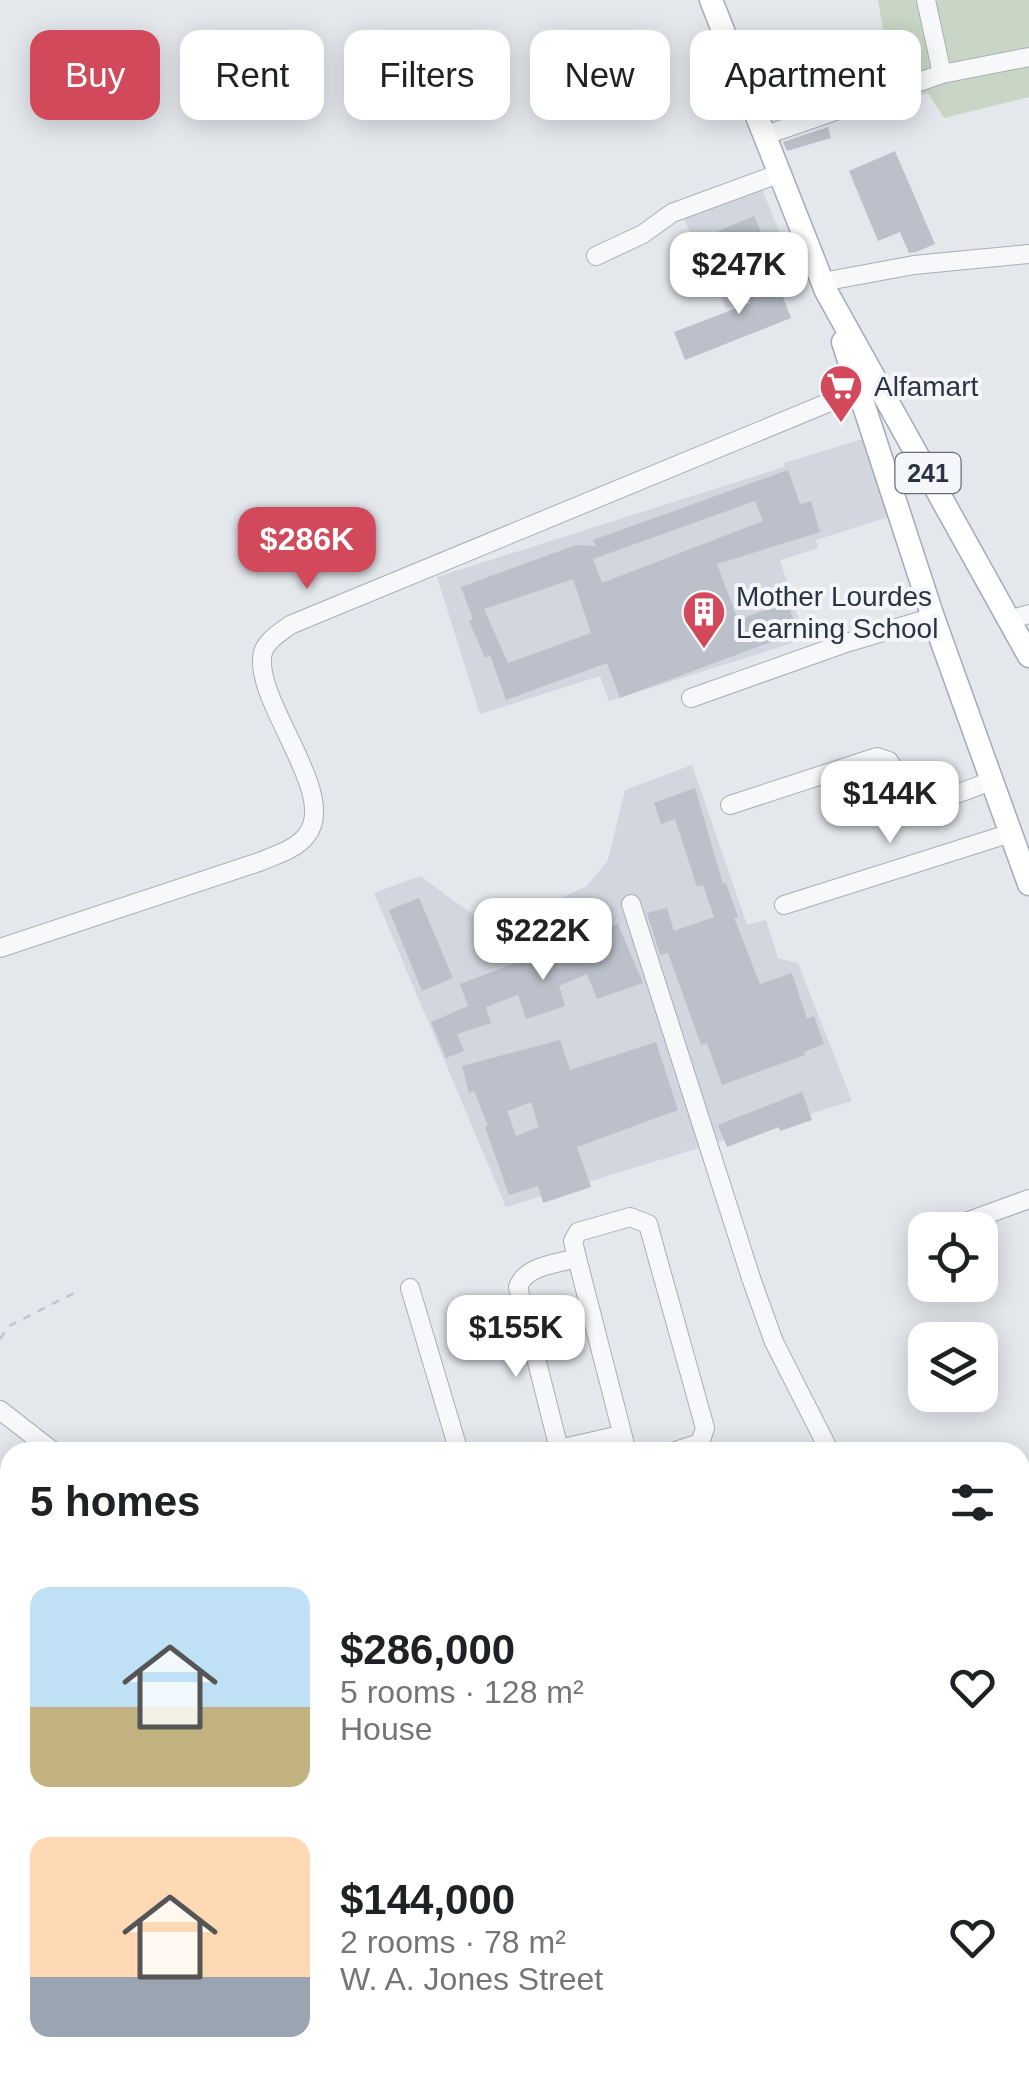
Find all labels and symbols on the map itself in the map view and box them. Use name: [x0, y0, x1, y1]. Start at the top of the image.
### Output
pin: $247K: [669, 232, 809, 317]
supermarket icon: Alfamart: [818, 363, 864, 424]
place label: Alfamart: [874, 371, 978, 402]
road number: 241: [896, 453, 960, 493]
pin: $286K: [237, 507, 377, 592]
place label: Mother Lourdes Learning School: [736, 581, 938, 644]
building icon: Mother Lourdes Learning School: [681, 589, 727, 650]
pin: $144K: [820, 761, 960, 846]
pin: $222K: [473, 898, 613, 983]
pin: $155K: [446, 1295, 586, 1380]

